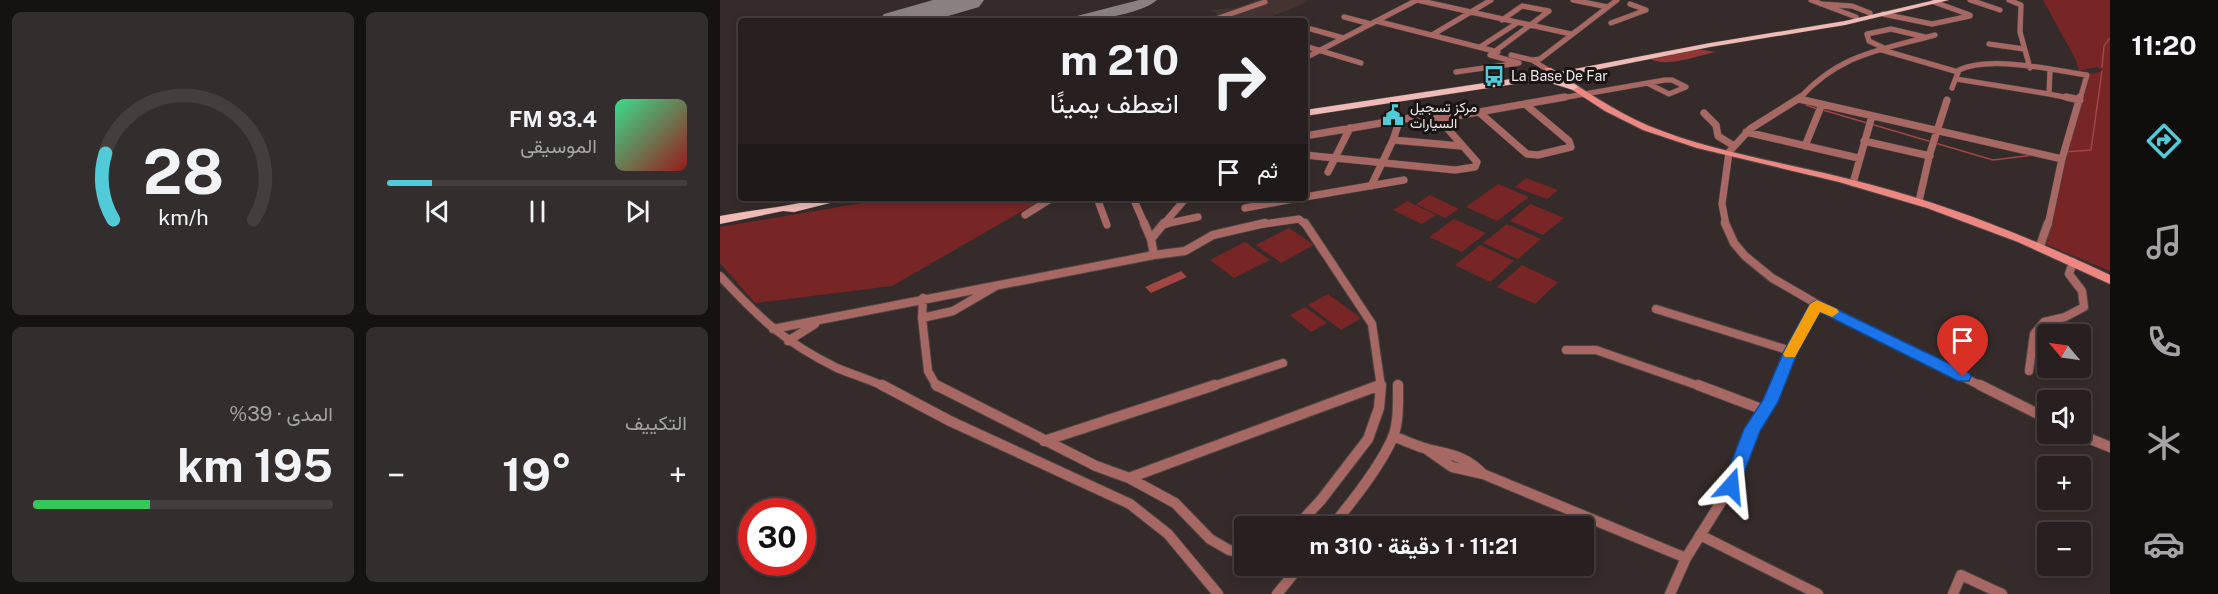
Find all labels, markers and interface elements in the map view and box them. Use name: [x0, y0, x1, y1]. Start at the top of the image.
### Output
text: 11:20: [2131, 29, 2197, 61]
text: 210 m: [1060, 35, 1179, 84]
icon: right: [1200, 42, 1278, 120]
bus stop icon: La Base De Far: [1482, 64, 1506, 88]
place label: La Base De Far: [1511, 68, 1608, 84]
text: انعطف يمينًا: [1050, 87, 1179, 119]
place label: مركز تسجيل السيارات: [1410, 99, 1477, 132]
public building icon: مركز تسجيل السيارات: [1381, 103, 1405, 127]
text: 93.4 FM: [509, 106, 597, 132]
icon: directions: [2143, 120, 2185, 162]
text: الموسيقى: [520, 134, 597, 158]
text: 28: [142, 136, 224, 209]
icon: arrive: [1212, 156, 1245, 189]
text: ثم: [1257, 157, 1278, 183]
icon: previous: [421, 195, 454, 228]
icon: pause: [521, 195, 554, 228]
icon: next: [621, 195, 654, 228]
text: km/h: [158, 206, 208, 231]
icon: music: [2143, 221, 2185, 263]
pin: [1937, 315, 1988, 377]
icon: phone: [2143, 321, 2185, 363]
icon: arrive: [1946, 324, 1979, 357]
north arrow: [2037, 324, 2091, 378]
map controls: [2037, 324, 2091, 576]
button: sound: [2037, 390, 2091, 444]
text: المدى · 39%: [229, 402, 333, 426]
text: التكييف: [625, 411, 687, 435]
icon: climate: [2143, 422, 2185, 464]
text: 195 km: [177, 439, 333, 492]
text: 19°: [502, 448, 572, 501]
position arrow: [1699, 454, 1763, 518]
text: −: [387, 456, 405, 494]
text: +: [669, 456, 687, 494]
button: +: [2037, 456, 2091, 510]
speed limit sign: 30: [738, 498, 816, 576]
button: −: [2037, 522, 2091, 576]
icon: car: [2143, 523, 2185, 565]
text: 11:21 · 1 دقيقة · 310 m: [1310, 533, 1518, 559]

